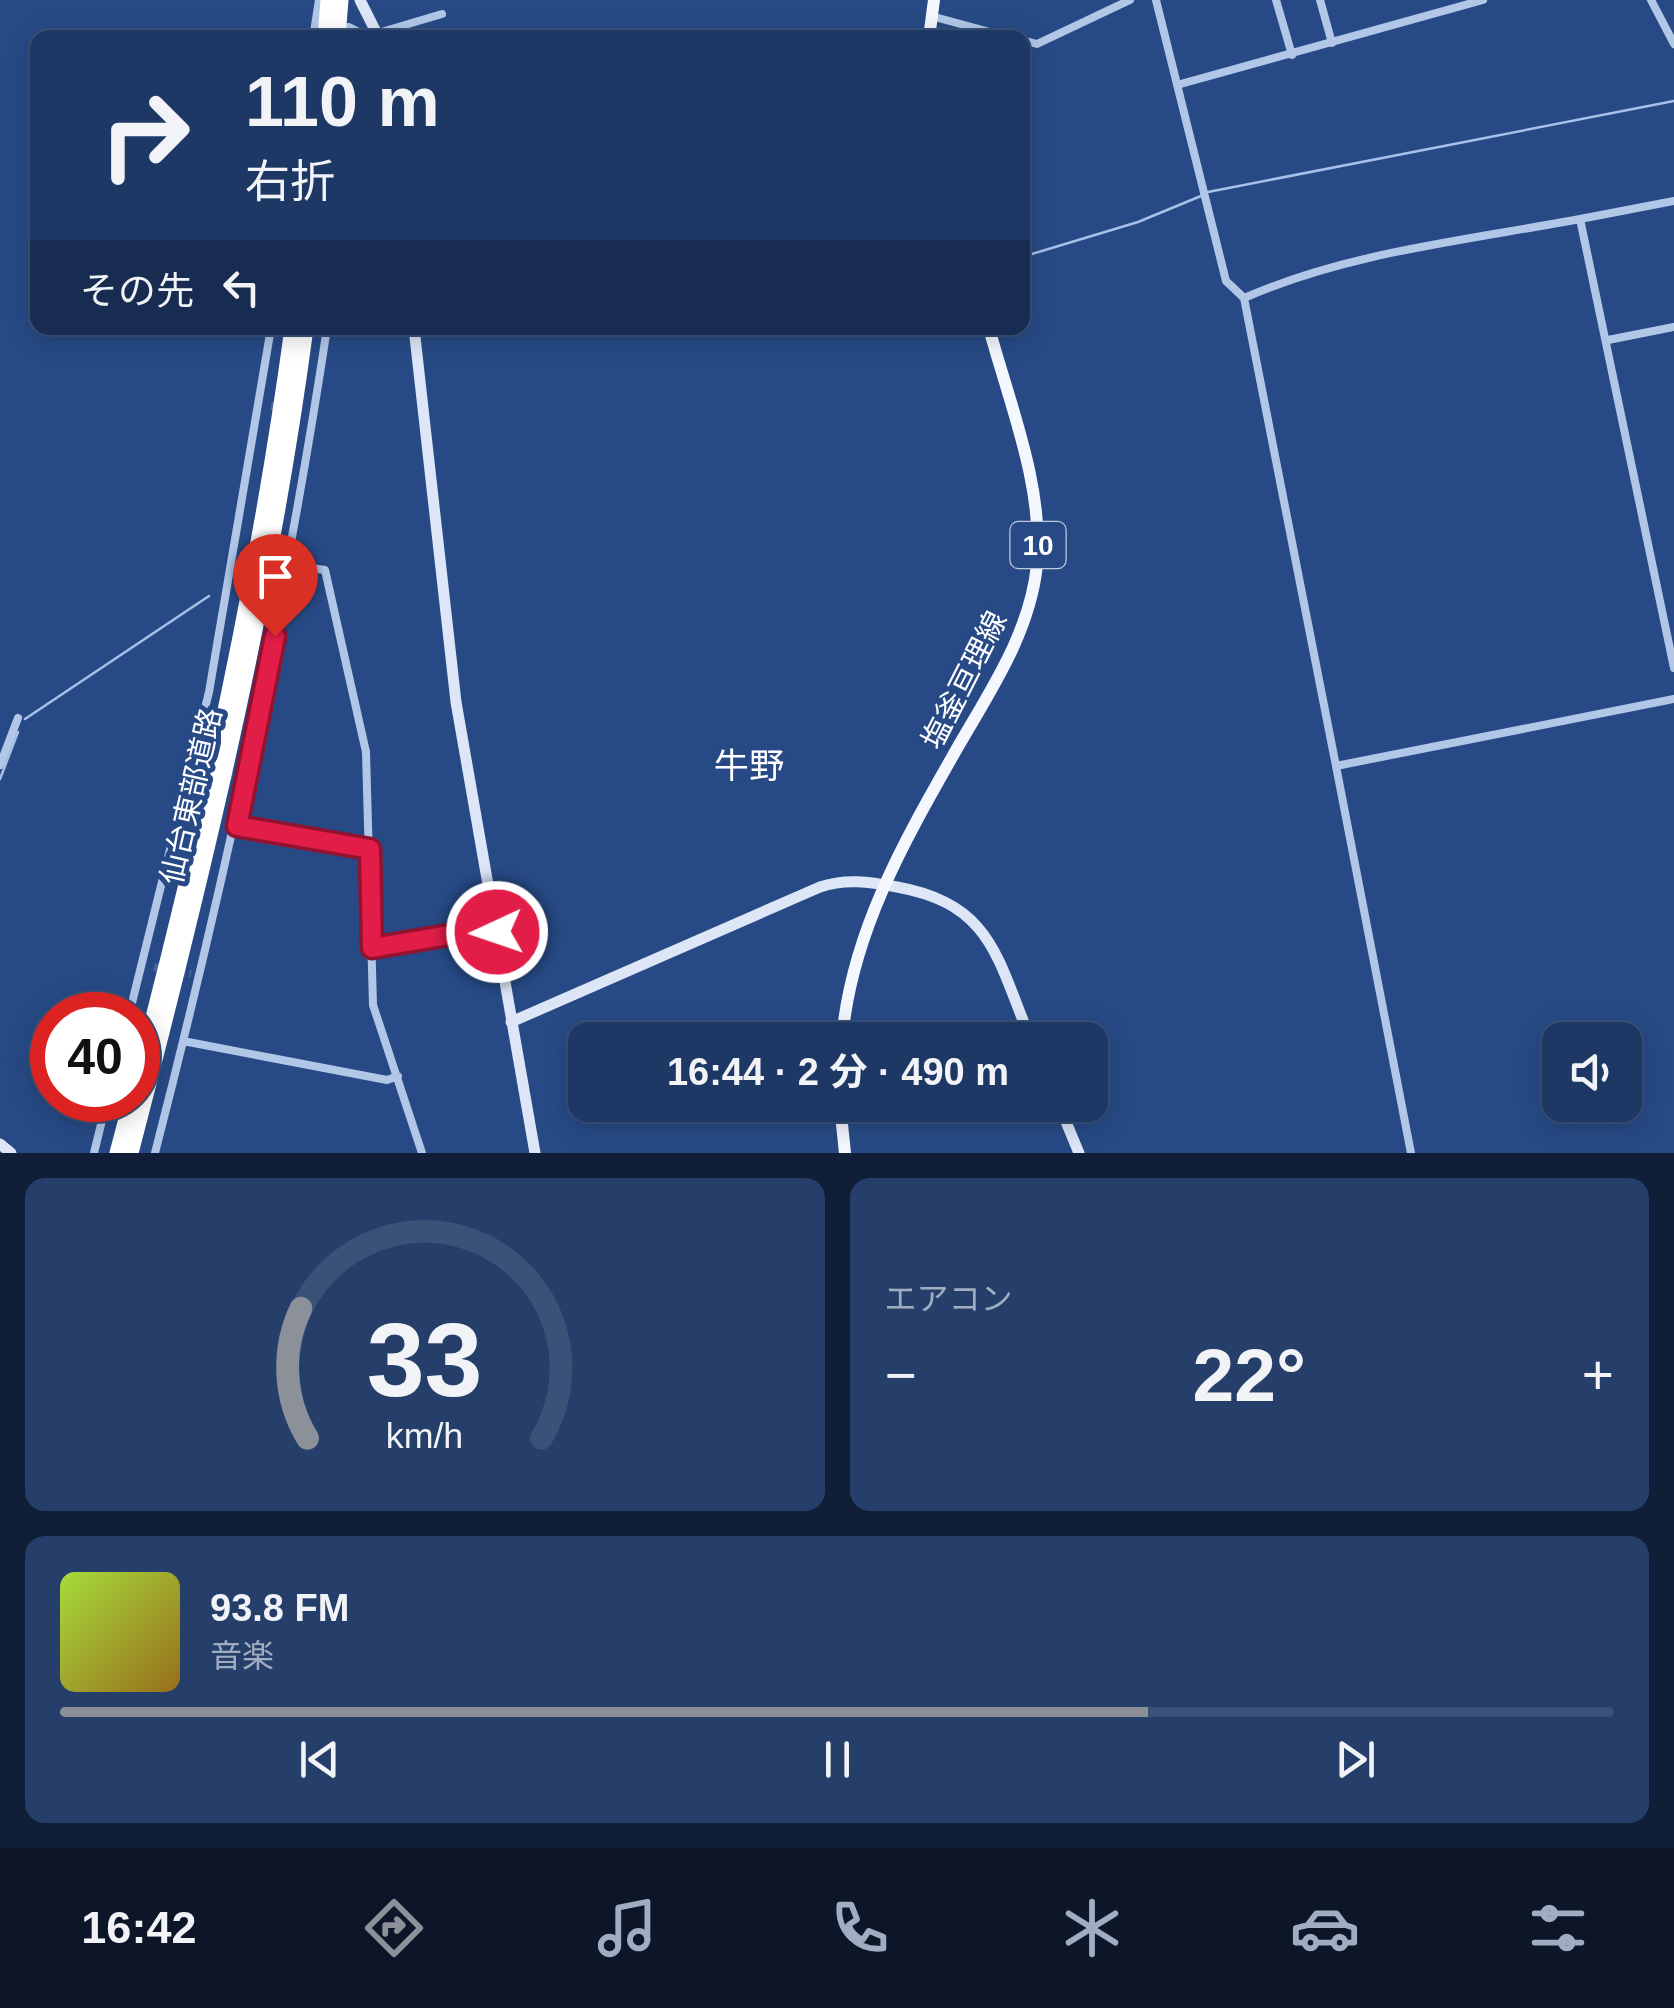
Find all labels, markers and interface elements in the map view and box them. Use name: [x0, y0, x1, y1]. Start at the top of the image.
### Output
text: 110 m: [245, 63, 440, 141]
icon: right: [80, 70, 210, 200]
text: 右折: [245, 156, 335, 207]
icon: left: [214, 260, 269, 315]
text: その先: [80, 270, 194, 312]
road number: 10: [1010, 522, 1066, 568]
pin: [233, 534, 318, 637]
icon: arrive: [248, 549, 303, 604]
street label: 塩釜亘理線: [915, 606, 1013, 754]
street label: 仙台東部道路: [155, 705, 227, 887]
district label: 牛野: [714, 746, 784, 785]
position arrow: [445, 880, 549, 984]
speed limit sign: 40: [30, 992, 160, 1122]
map controls: [1542, 1022, 1642, 1122]
button: sound: [1542, 1022, 1642, 1122]
text: 16:44 · 2 分 · 490 m: [667, 1051, 1009, 1093]
text: エアコン: [885, 1281, 1013, 1317]
text: 33: [367, 1302, 483, 1418]
text: 22°: [1193, 1333, 1306, 1417]
text: −: [885, 1344, 917, 1406]
text: +: [1582, 1344, 1614, 1406]
text: km/h: [386, 1416, 463, 1456]
text: 93.8 FM: [210, 1587, 349, 1629]
text: 音楽: [210, 1638, 274, 1674]
icon: previous: [292, 1732, 347, 1787]
icon: pause: [810, 1732, 865, 1787]
icon: next: [1328, 1732, 1383, 1787]
icon: directions: [359, 1893, 429, 1963]
icon: music: [592, 1893, 662, 1963]
icon: phone: [825, 1893, 895, 1963]
icon: climate: [1057, 1893, 1127, 1963]
icon: car: [1290, 1893, 1360, 1963]
icon: filters: [1523, 1893, 1593, 1963]
text: 16:42: [81, 1902, 196, 1953]

